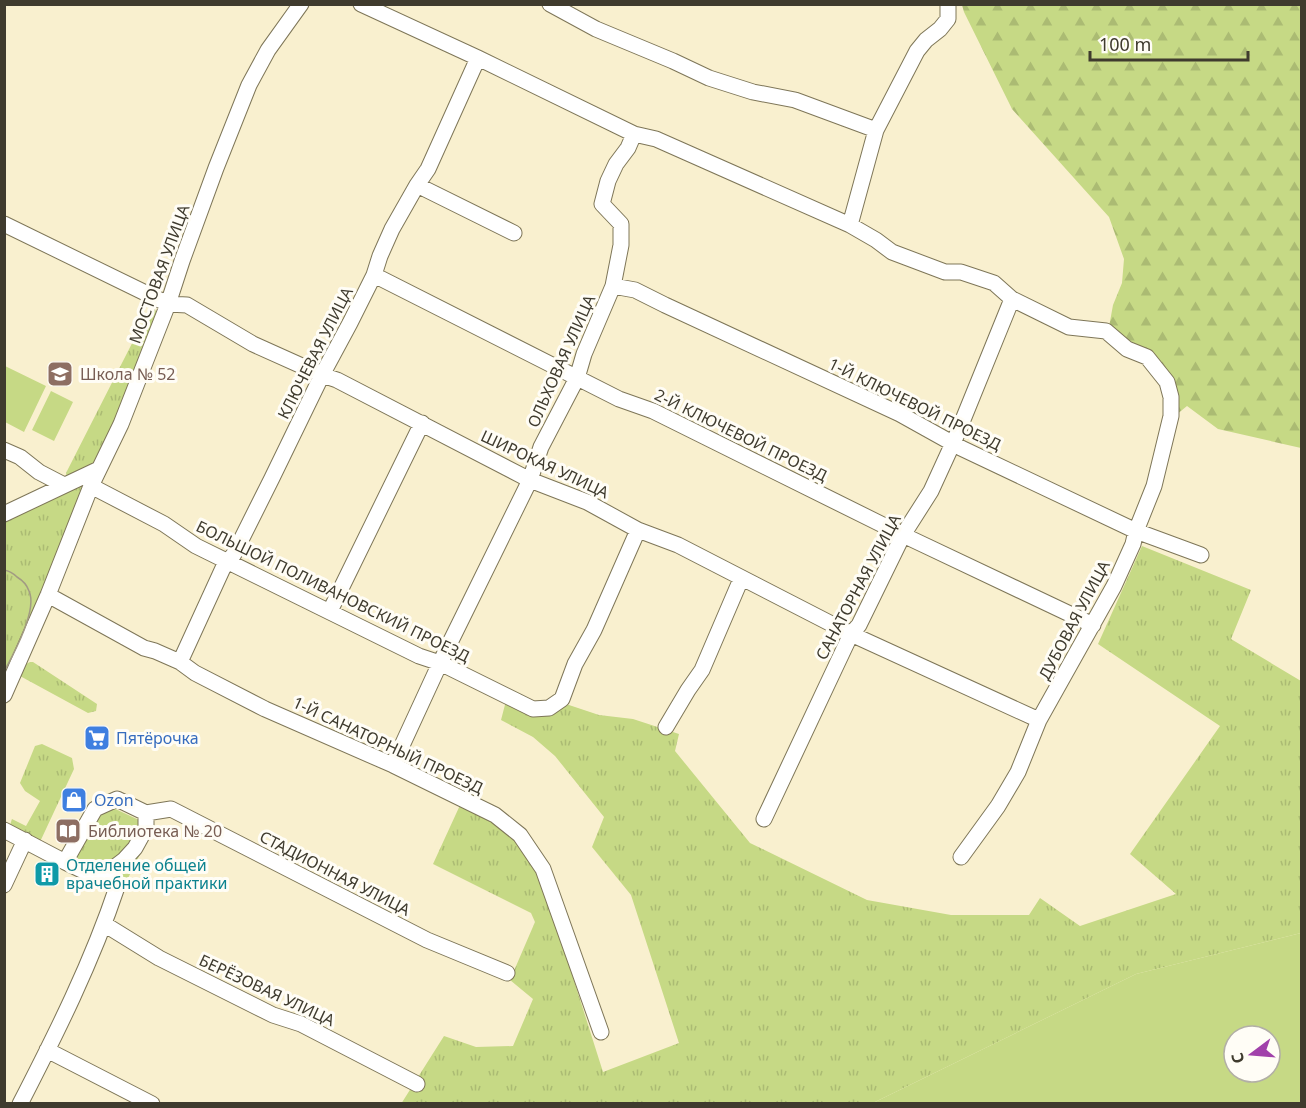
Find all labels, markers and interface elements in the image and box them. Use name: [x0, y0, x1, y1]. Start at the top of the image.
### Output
scale bar: [1090, 24, 1248, 62]
text: 100 m: [1099, 32, 1151, 56]
street label: МОСТОВАЯ УЛИЦА: [124, 201, 195, 347]
street label: КЛЮЧЕВАЯ УЛИЦА: [272, 282, 358, 423]
street label: ОЛЬХОВАЯ УЛИЦА: [522, 291, 600, 431]
street label: 1-Й КЛЮЧЕВОЙ ПРОЕЗД: [825, 353, 1005, 456]
school or university icon: Школа № 52: [45, 359, 75, 389]
place label: Школа № 52: [80, 363, 175, 385]
street label: 2-Й КЛЮЧЕВОЙ ПРОЕЗД: [651, 384, 831, 487]
street label: ШИРОКАЯ УЛИЦА: [477, 425, 613, 504]
street label: САНАТОРНАЯ УЛИЦА: [810, 510, 906, 664]
street label: БОЛЬШОЙ ПОЛИВАНОВСКИЙ ПРОЕЗД: [193, 515, 474, 667]
street label: ДУБОВАЯ УЛИЦА: [1033, 556, 1115, 684]
street label: 1-Й САНАТОРНЫЙ ПРОЕЗД: [289, 691, 487, 799]
supermarket icon: Пятёрочка: [82, 723, 112, 753]
place label: Пятёрочка: [116, 727, 199, 749]
shop icon: Ozon: [59, 785, 89, 815]
place label: Ozon: [94, 789, 134, 811]
library icon: Библиотека № 20: [53, 816, 83, 846]
place label: Библиотека № 20: [88, 820, 222, 842]
street label: СТАДИОННАЯ УЛИЦА: [256, 825, 415, 921]
place label: Отделение общей врачебной практики: [66, 854, 228, 894]
building icon: Отделение общей врачебной практики: [32, 859, 62, 889]
street label: БЕРЁЗОВАЯ УЛИЦА: [196, 949, 339, 1031]
north arrow: [1222, 1024, 1282, 1084]
text: С: [1226, 1050, 1250, 1066]

